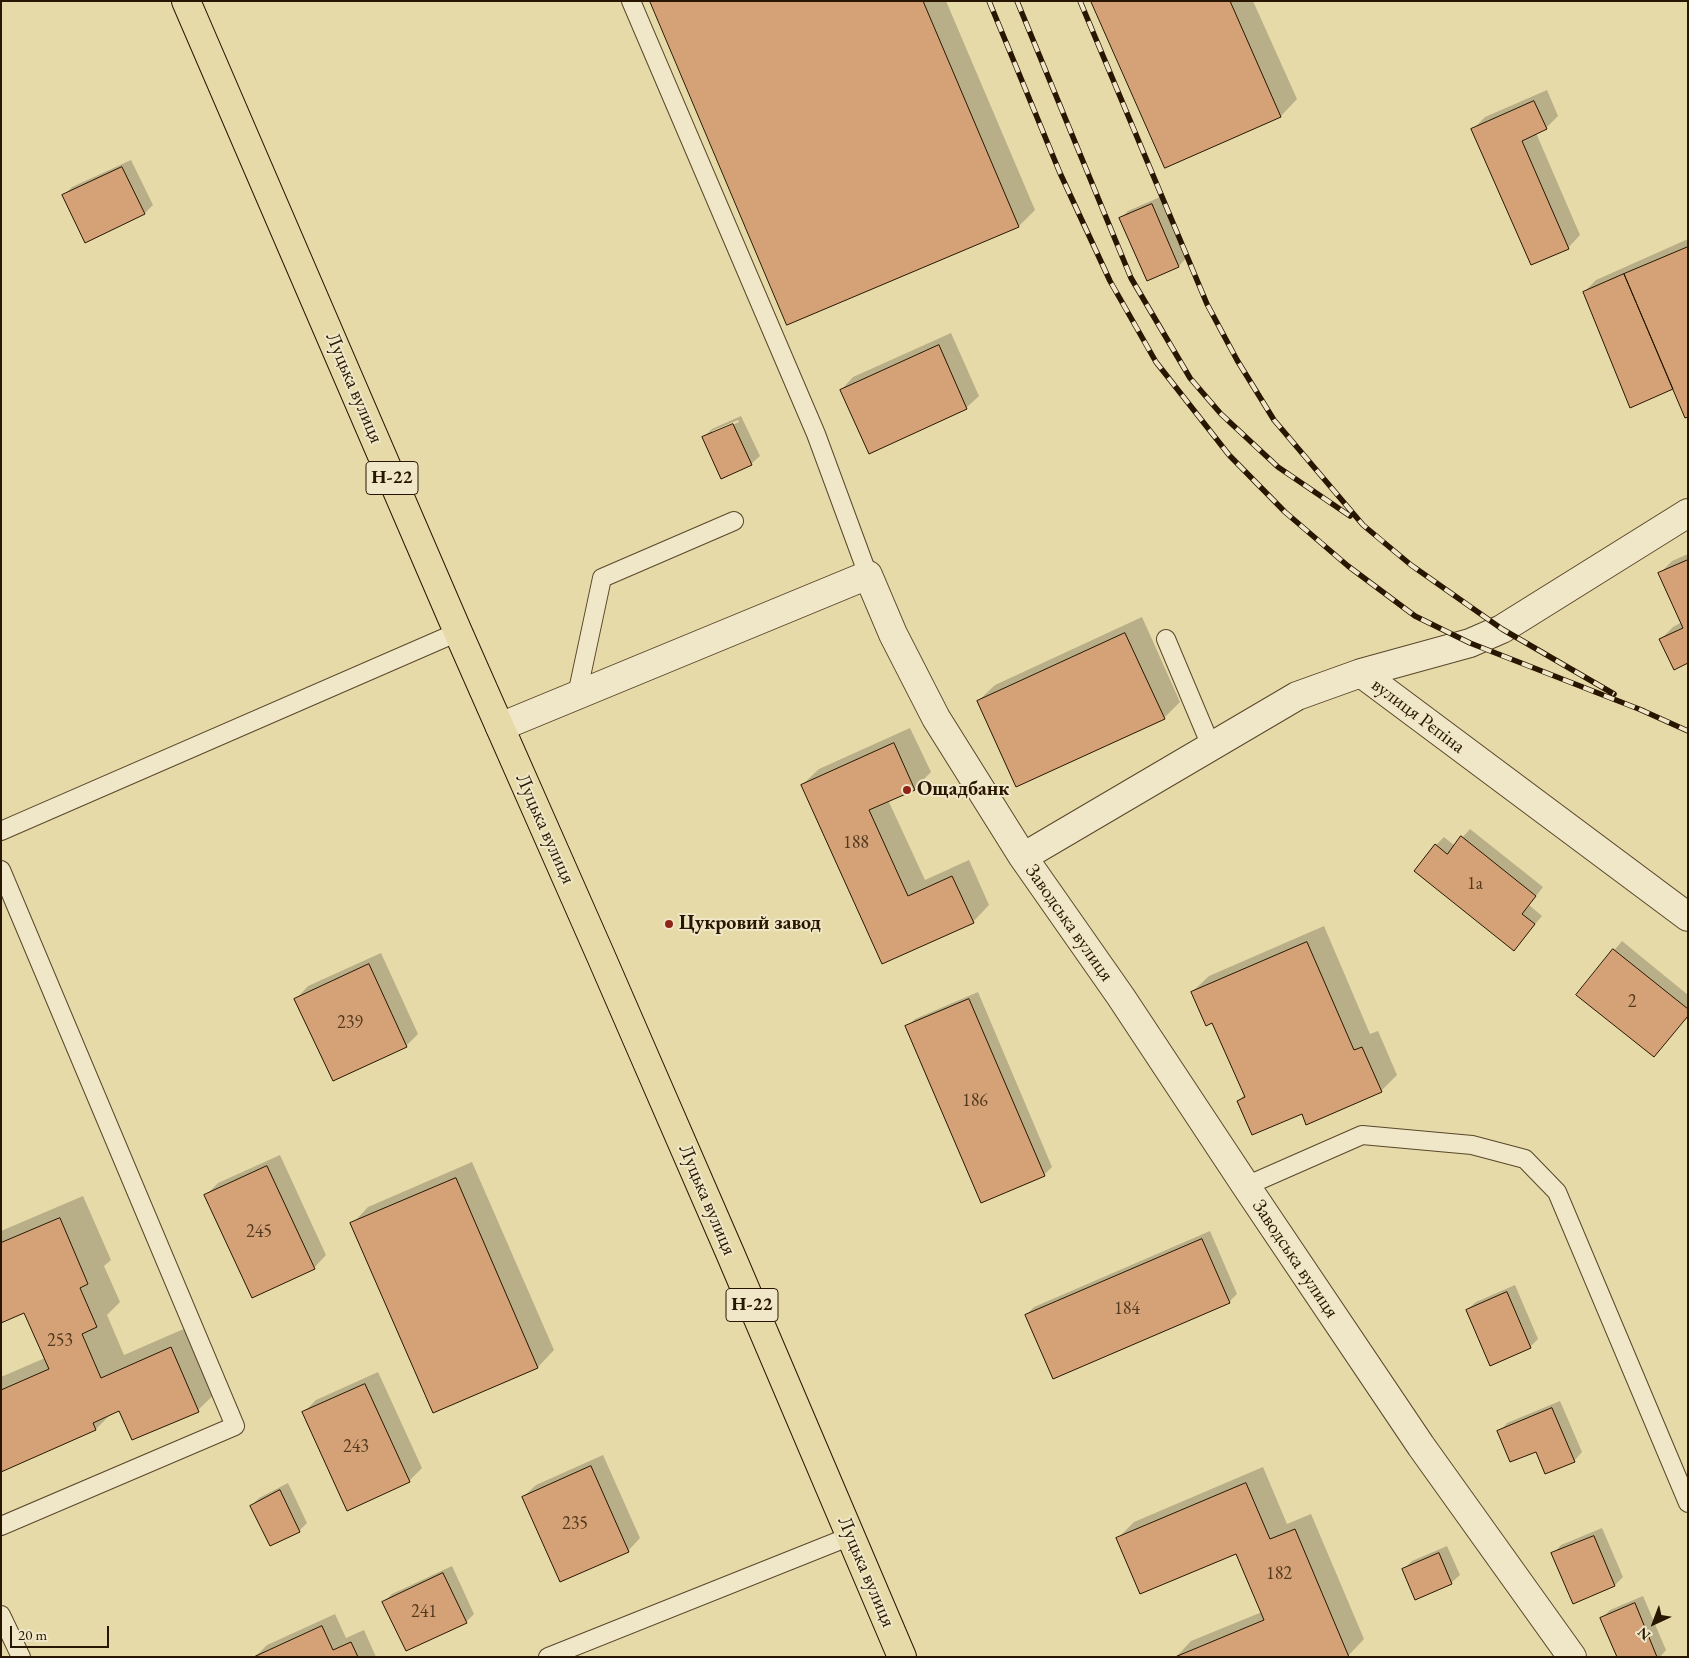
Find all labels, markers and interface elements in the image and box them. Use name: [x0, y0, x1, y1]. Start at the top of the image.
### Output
street label: Луцька вулиця: [320, 329, 388, 447]
road number: Н-22: [366, 462, 418, 494]
street label: вулиця Рєпіна: [1366, 673, 1470, 759]
street label: Луцька вулиця: [510, 770, 580, 888]
place label: Ощадбанк: [917, 778, 1009, 802]
marker: Ощадбанк: [901, 784, 913, 796]
house number: 188: [843, 832, 869, 854]
street label: Заводська вулиця: [1020, 860, 1118, 986]
house number: 1а: [1467, 873, 1483, 895]
place label: Цукровий завод: [679, 912, 821, 936]
marker: Цукровий завод: [663, 918, 675, 930]
house number: 2: [1628, 991, 1636, 1013]
house number: 239: [337, 1012, 363, 1034]
house number: 186: [962, 1090, 988, 1112]
street label: Луцька вулиця: [673, 1141, 741, 1259]
street label: Заводська вулиця: [1247, 1195, 1343, 1323]
house number: 245: [246, 1221, 272, 1243]
road number: Н-22: [726, 1288, 778, 1322]
house number: 184: [1114, 1298, 1140, 1320]
house number: 253: [47, 1330, 73, 1352]
house number: 243: [343, 1436, 369, 1458]
house number: 235: [562, 1513, 588, 1535]
street label: Луцька вулиця: [832, 1513, 900, 1631]
house number: 182: [1266, 1563, 1292, 1585]
north arrow: [1629, 1598, 1679, 1648]
house number: 241: [411, 1601, 437, 1623]
scale bar: [12, 1616, 111, 1648]
text: N: [1633, 1624, 1654, 1644]
text: 20 m: [18, 1625, 47, 1644]

